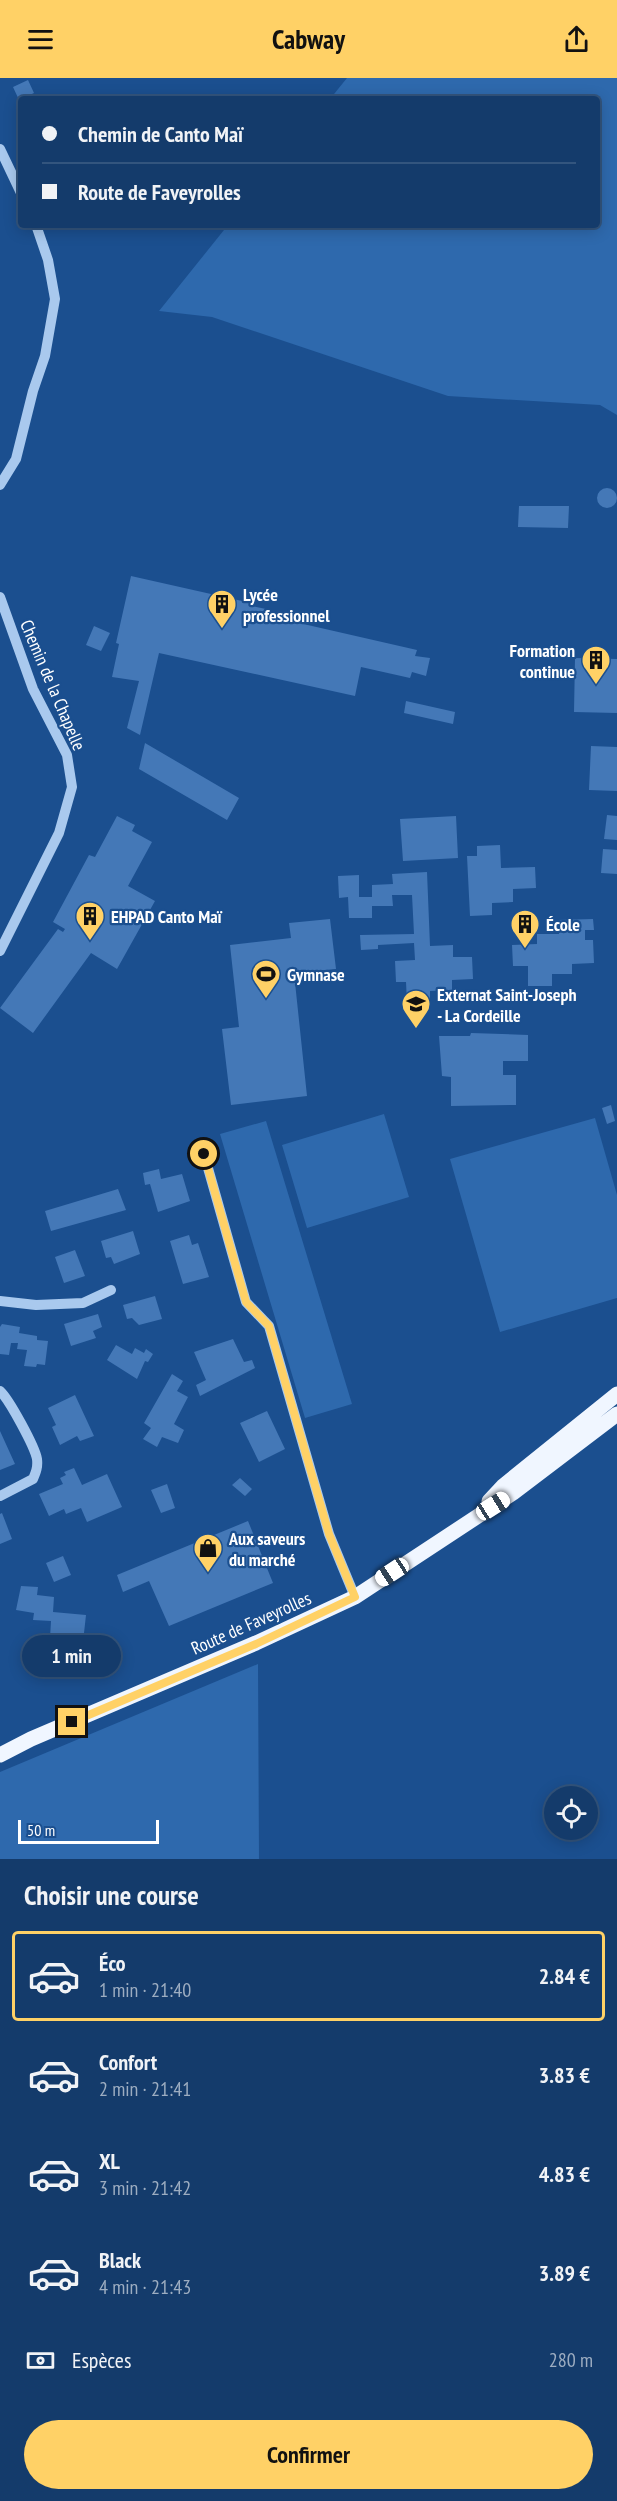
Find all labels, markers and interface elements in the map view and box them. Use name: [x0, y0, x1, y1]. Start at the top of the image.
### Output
text: Cabway: [272, 22, 345, 56]
icon: menu: [24, 23, 57, 56]
icon: share: [560, 23, 593, 56]
text: Chemin de Canto Maï: [78, 120, 243, 148]
text: Route de Faveyrolles: [78, 178, 241, 206]
place label: Lycée professionnel: [243, 583, 330, 627]
building icon: Lycée professionnel: [206, 588, 238, 630]
street label: Chemin de la Chapelle: [15, 616, 91, 754]
place label: Formation continue: [509, 639, 575, 683]
building icon: Formation continue: [580, 644, 612, 686]
building icon: EHPAD Canto Maï: [74, 900, 106, 942]
place label: EHPAD Canto Maï: [111, 905, 223, 928]
building icon: École: [509, 908, 541, 950]
place label: École: [546, 913, 580, 936]
sports icon: Gymnase: [250, 958, 282, 1000]
place label: Gymnase: [287, 963, 345, 986]
place label: Externat Saint-Joseph - La Cordeille: [437, 983, 577, 1027]
school or university icon: Externat Saint-Joseph - La Cordeille: [400, 988, 432, 1030]
route start: [190, 1140, 217, 1167]
car: [473, 1489, 513, 1523]
place label: Aux saveurs du marché: [228, 1527, 305, 1571]
shop icon: Aux saveurs du marché: [192, 1532, 224, 1574]
car: [372, 1555, 412, 1589]
street label: Route de Faveyrolles: [188, 1586, 314, 1660]
callout: 1 min: [22, 1635, 122, 1677]
text: 1 min: [51, 1643, 92, 1669]
route end: [58, 1708, 85, 1735]
map controls: [544, 1786, 598, 1840]
button: locate: [544, 1786, 598, 1840]
scale bar: [18, 1817, 159, 1844]
text: 50 m: [27, 1820, 55, 1840]
text: Choisir une course: [24, 1878, 199, 1912]
icon: car: [27, 1949, 81, 2003]
text: Éco: [99, 1949, 126, 1977]
text: 2.84 €: [539, 1962, 590, 1990]
text: 1 min · 21:40: [99, 1977, 191, 2003]
icon: car: [27, 2048, 81, 2102]
text: Confort: [99, 2048, 157, 2076]
text: 3.83 €: [539, 2061, 590, 2089]
text: 2 min · 21:41: [99, 2076, 191, 2102]
icon: car: [27, 2147, 81, 2201]
text: XL: [99, 2147, 120, 2175]
text: 4.83 €: [539, 2160, 590, 2188]
text: 3 min · 21:42: [99, 2175, 191, 2201]
icon: car: [27, 2246, 81, 2300]
text: Black: [99, 2246, 141, 2274]
text: 3.89 €: [539, 2259, 590, 2287]
text: 4 min · 21:43: [99, 2274, 191, 2300]
icon: cash: [24, 2344, 57, 2377]
text: Espèces: [72, 2346, 131, 2374]
text: 280 m: [549, 2347, 593, 2373]
button: Confirmer: [24, 2420, 593, 2489]

